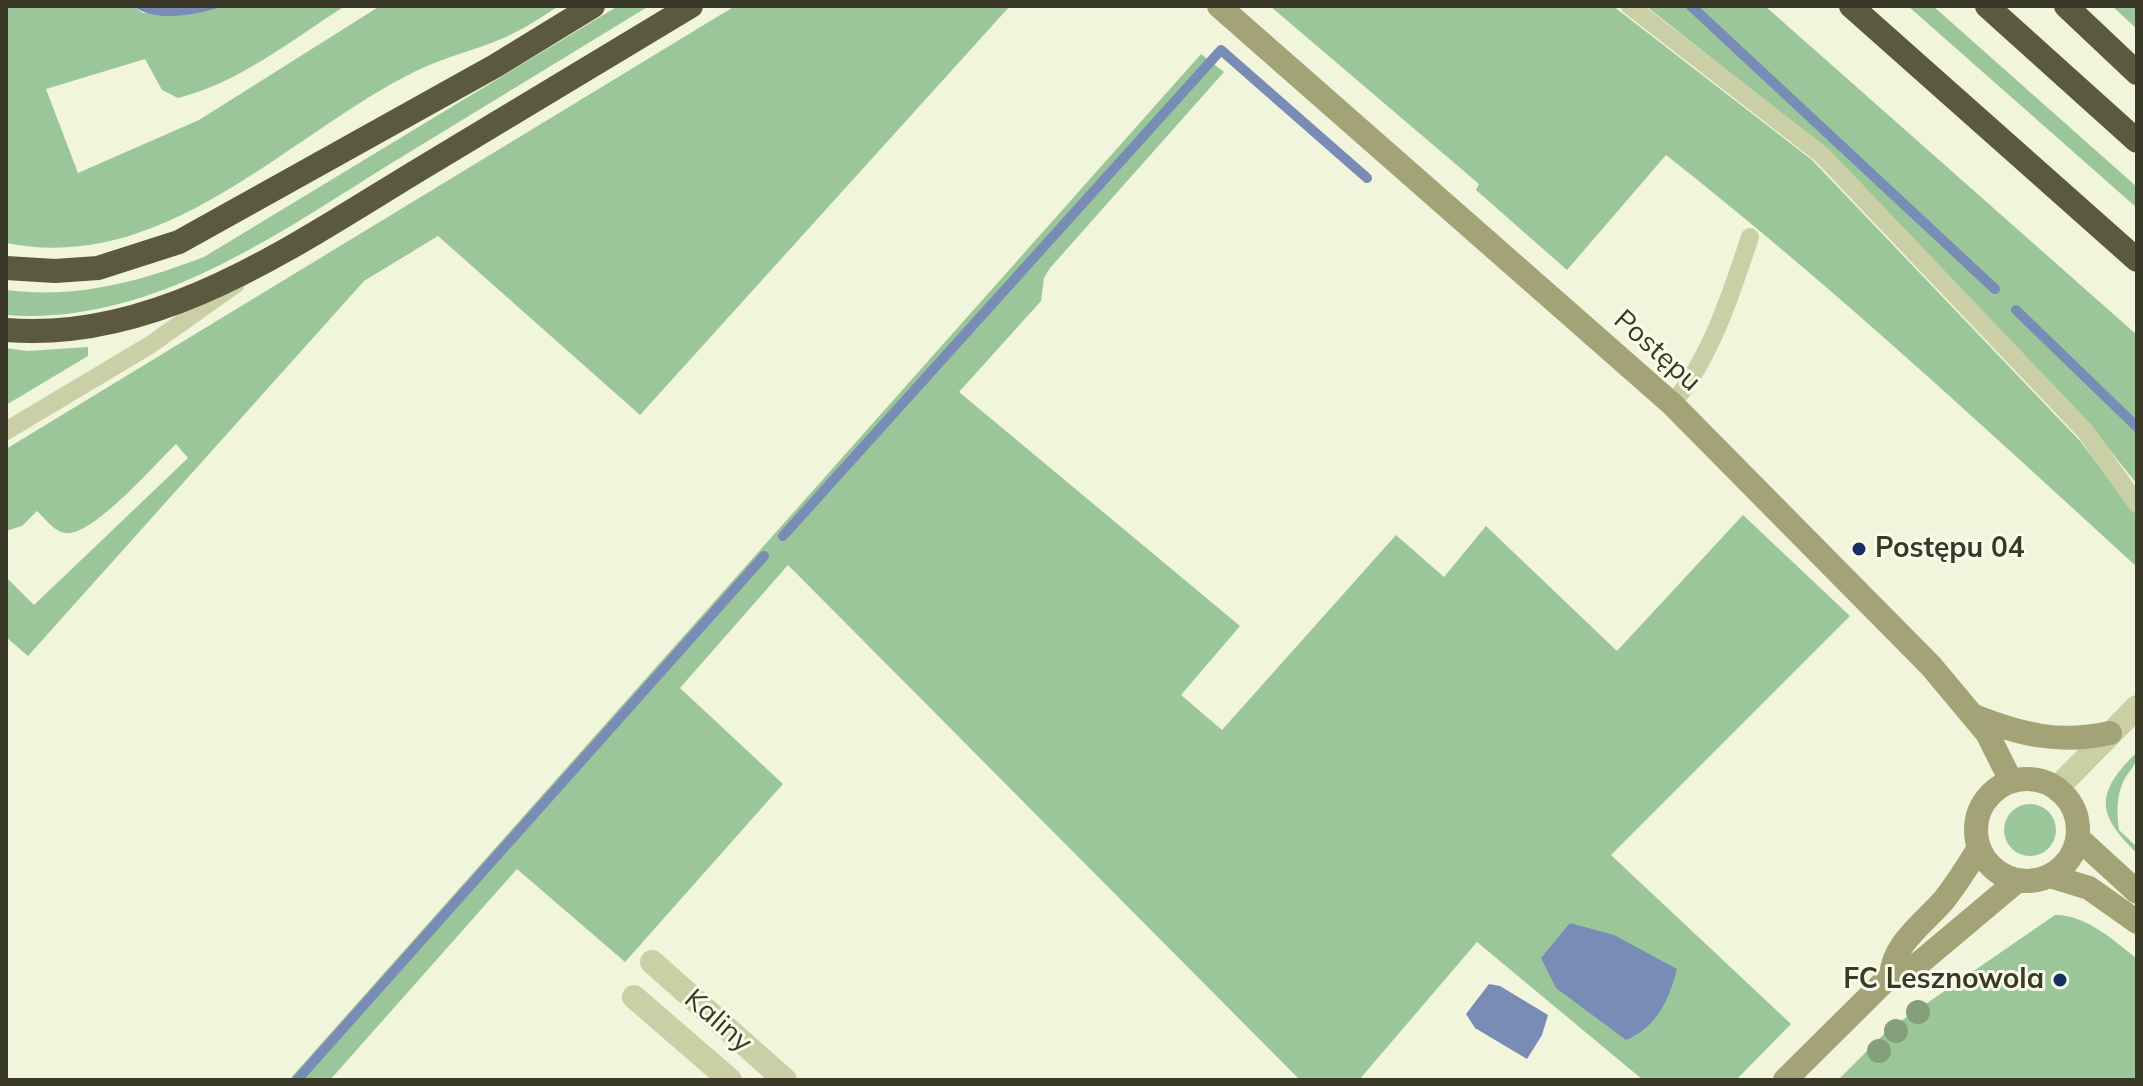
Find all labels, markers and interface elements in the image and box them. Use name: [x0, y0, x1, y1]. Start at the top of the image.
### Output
street label: Postępu: [1607, 303, 1707, 399]
place label: Postępu 04: [1875, 532, 2025, 566]
marker: Postępu 04: [1850, 540, 1868, 558]
place label: FC Lesznowola: [1843, 963, 2044, 997]
marker: FC Lesznowola: [2051, 971, 2069, 989]
street label: Kaliny: [677, 982, 759, 1060]

